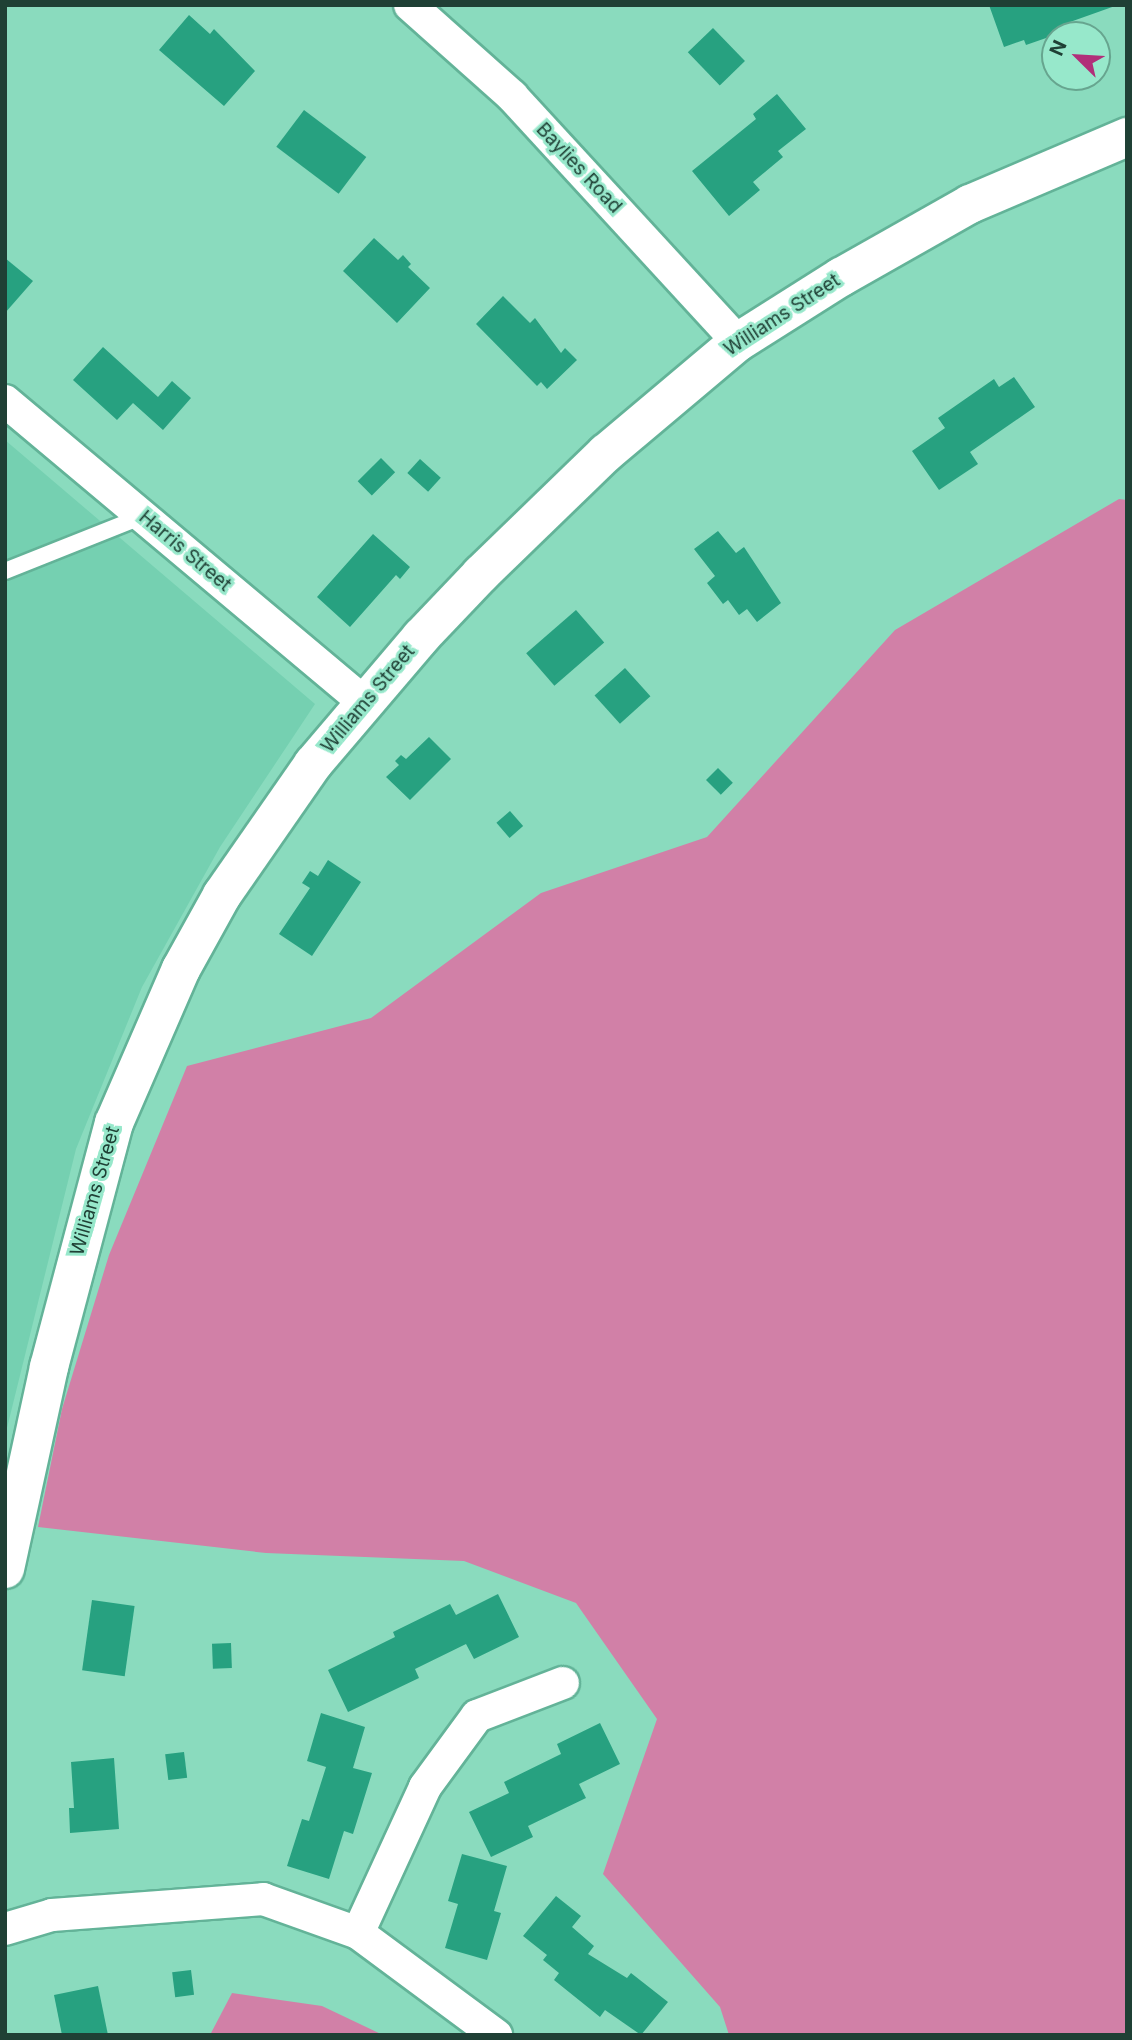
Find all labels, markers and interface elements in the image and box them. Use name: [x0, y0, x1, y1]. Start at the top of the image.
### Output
north arrow: [1041, 21, 1111, 91]
text: N: [1045, 37, 1072, 59]
street label: Baylies Road: [531, 118, 627, 218]
street label: Williams Street: [720, 269, 844, 361]
street label: Harris Street: [134, 506, 236, 596]
street label: Williams Street: [316, 641, 420, 757]
street label: Williams Street: [66, 1124, 124, 1258]

